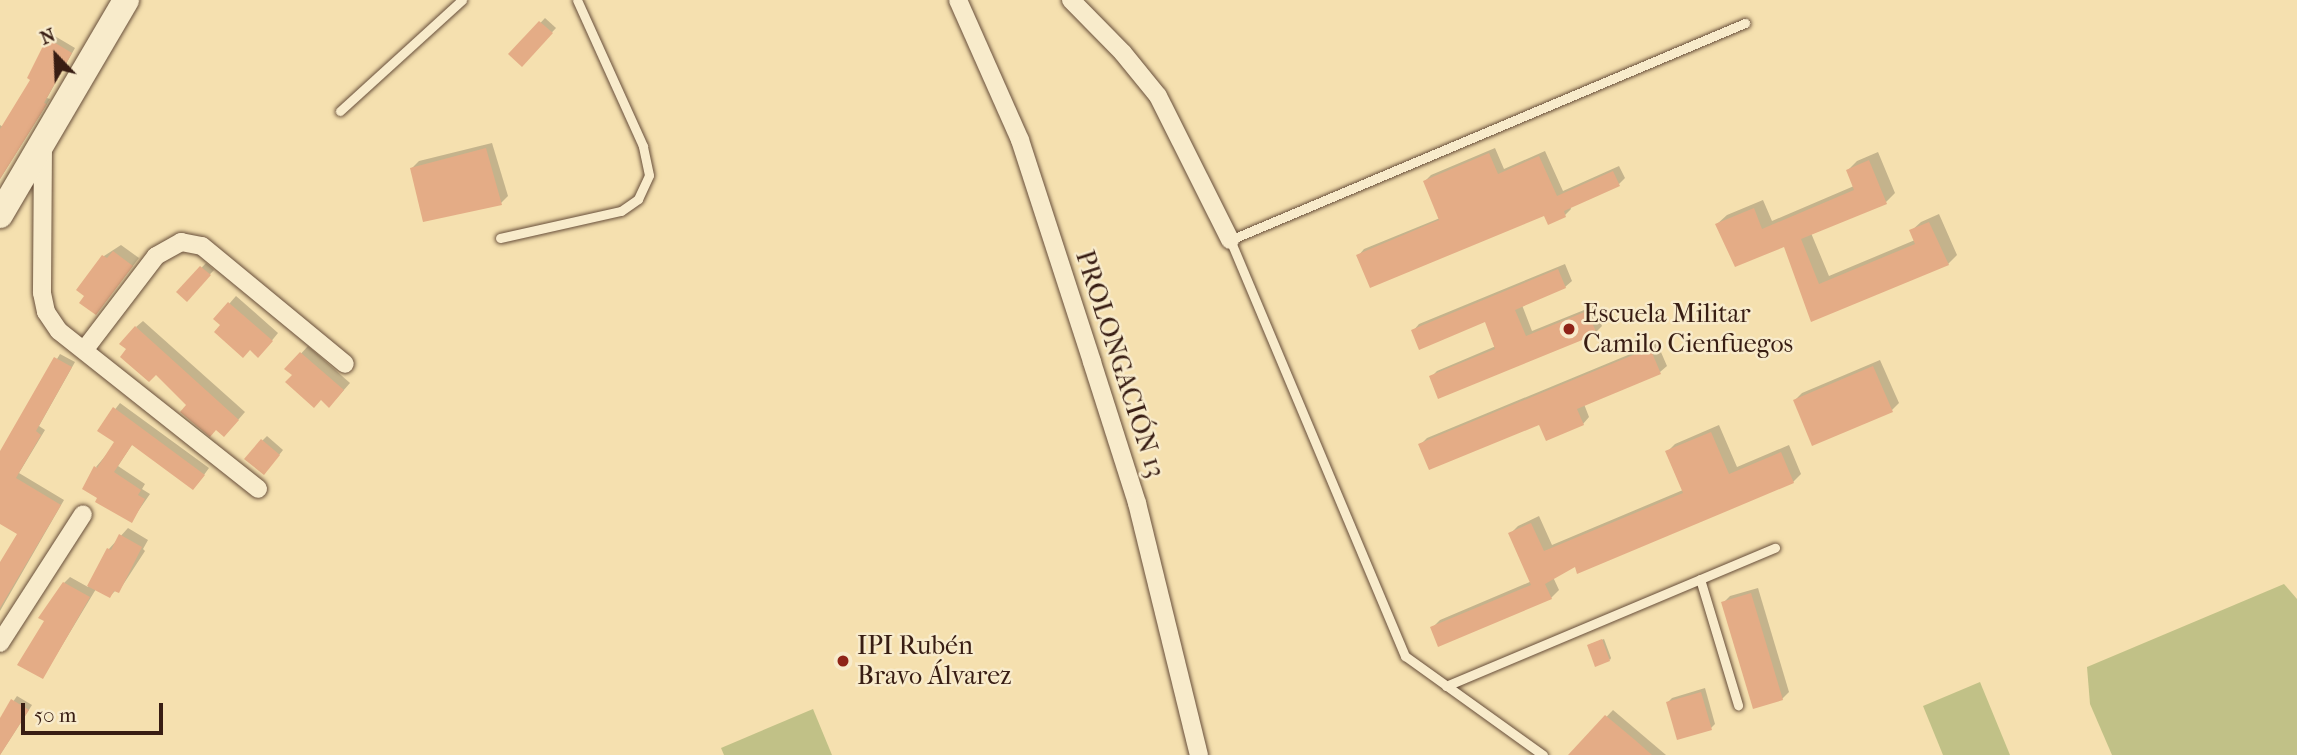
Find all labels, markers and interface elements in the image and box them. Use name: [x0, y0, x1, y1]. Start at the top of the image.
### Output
north arrow: [21, 21, 91, 91]
text: N: [37, 24, 59, 50]
street label: PROLONGACIÓN 13: [1069, 247, 1171, 481]
place label: Escuela Militar Camilo Cienfuegos: [1583, 298, 1793, 360]
marker: Escuela Militar Camilo Cienfuegos: [1561, 321, 1577, 337]
place label: IPI Rubén Bravo Álvarez: [857, 630, 1012, 692]
marker: IPI Rubén Bravo Álvarez: [835, 653, 851, 669]
scale bar: [24, 688, 166, 732]
text: 50 m: [34, 703, 77, 727]

